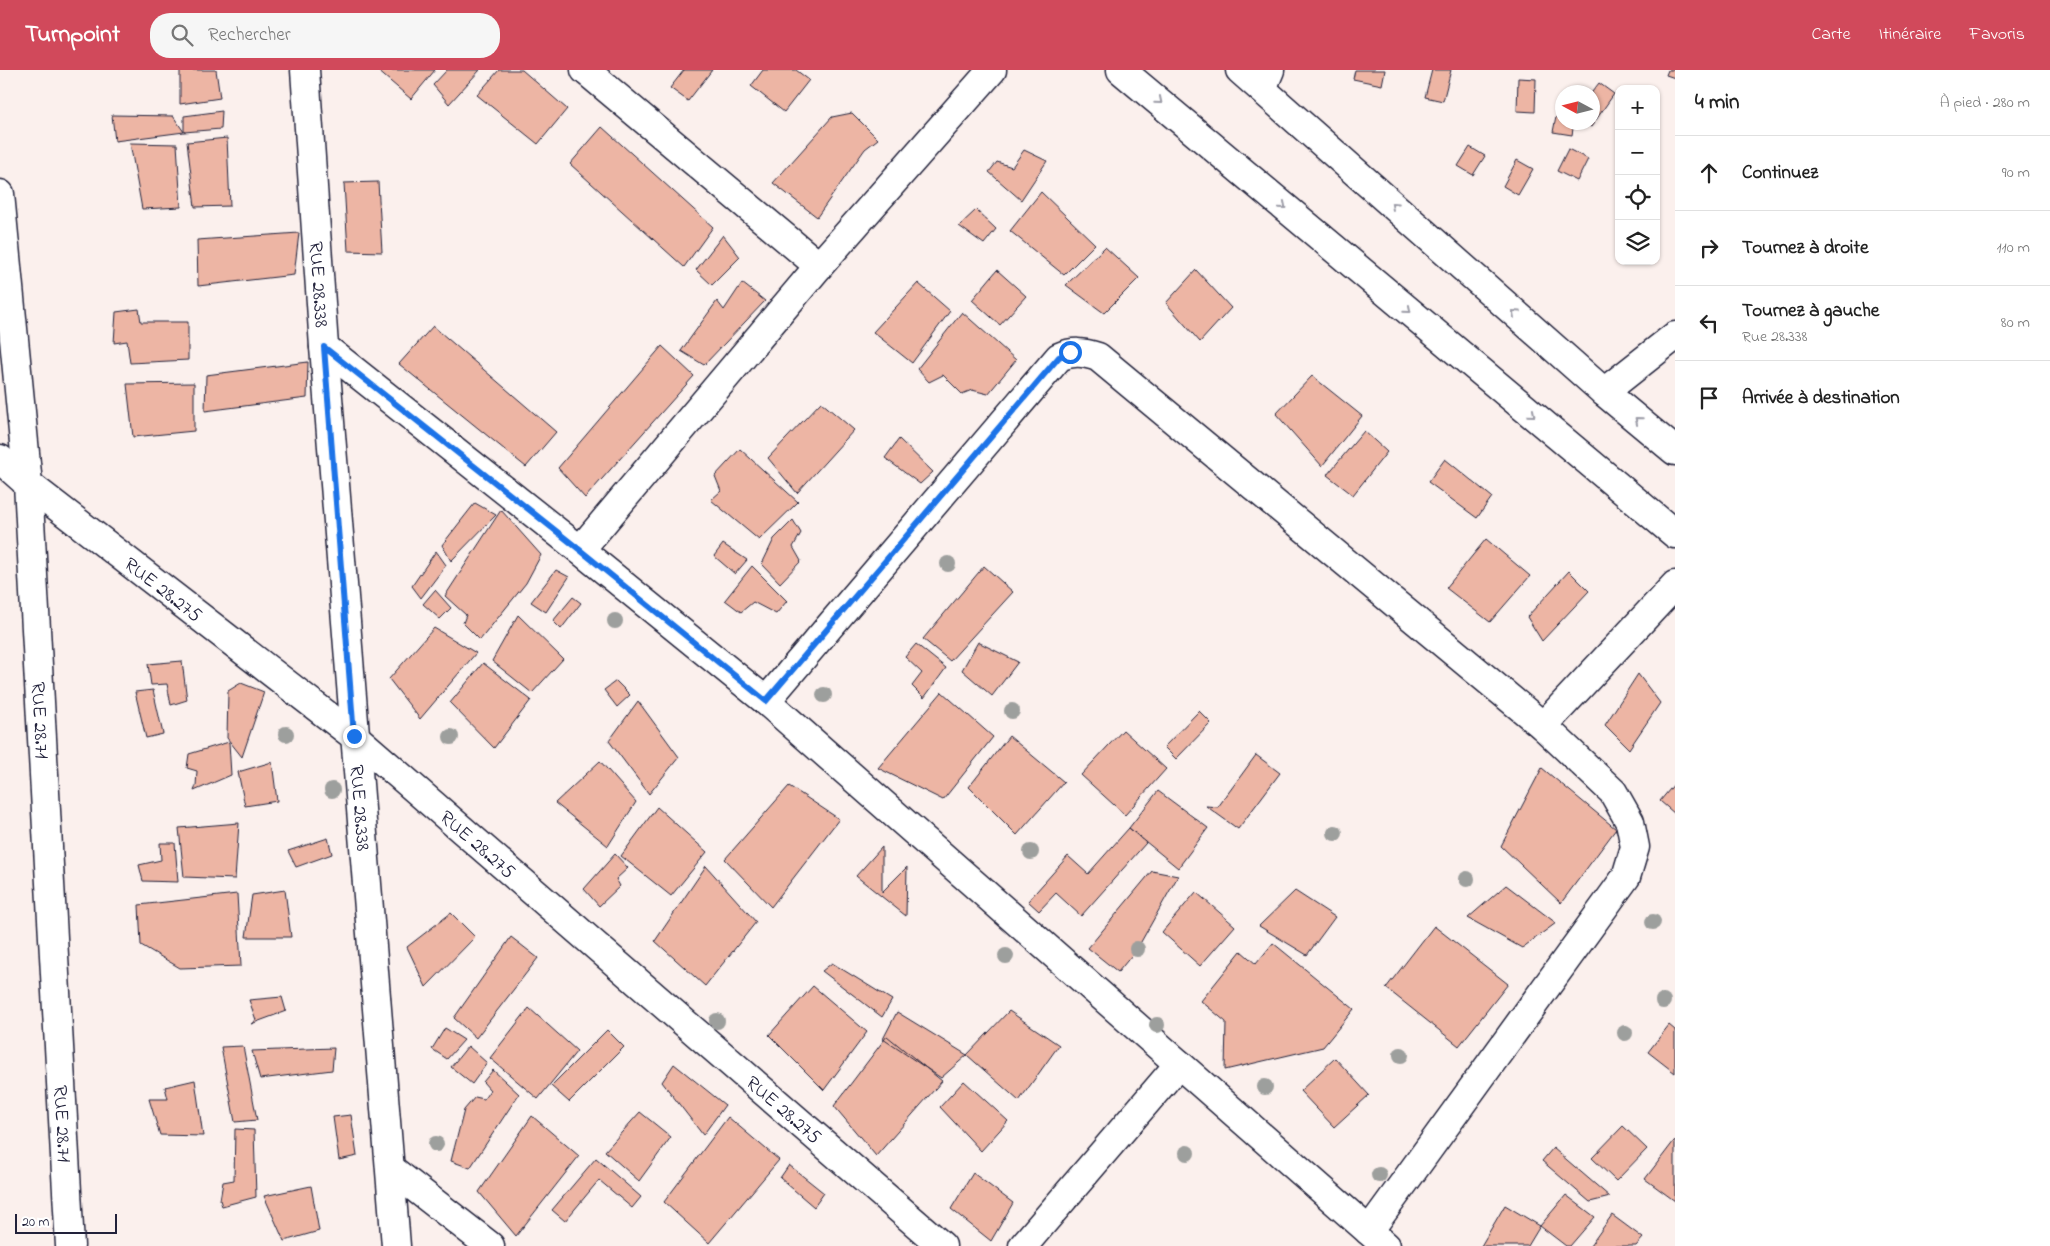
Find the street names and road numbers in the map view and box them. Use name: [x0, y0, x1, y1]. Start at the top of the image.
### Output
street label: RUE 28.338: [300, 241, 335, 329]
street label: RUE 28.275: [117, 551, 207, 630]
street label: RUE 28.71: [22, 681, 55, 760]
street label: RUE 28.338: [341, 764, 376, 852]
street label: RUE 28.275: [432, 805, 521, 887]
street label: RUE 28.275: [738, 1070, 827, 1152]
street label: RUE 28.71: [44, 1085, 77, 1163]

